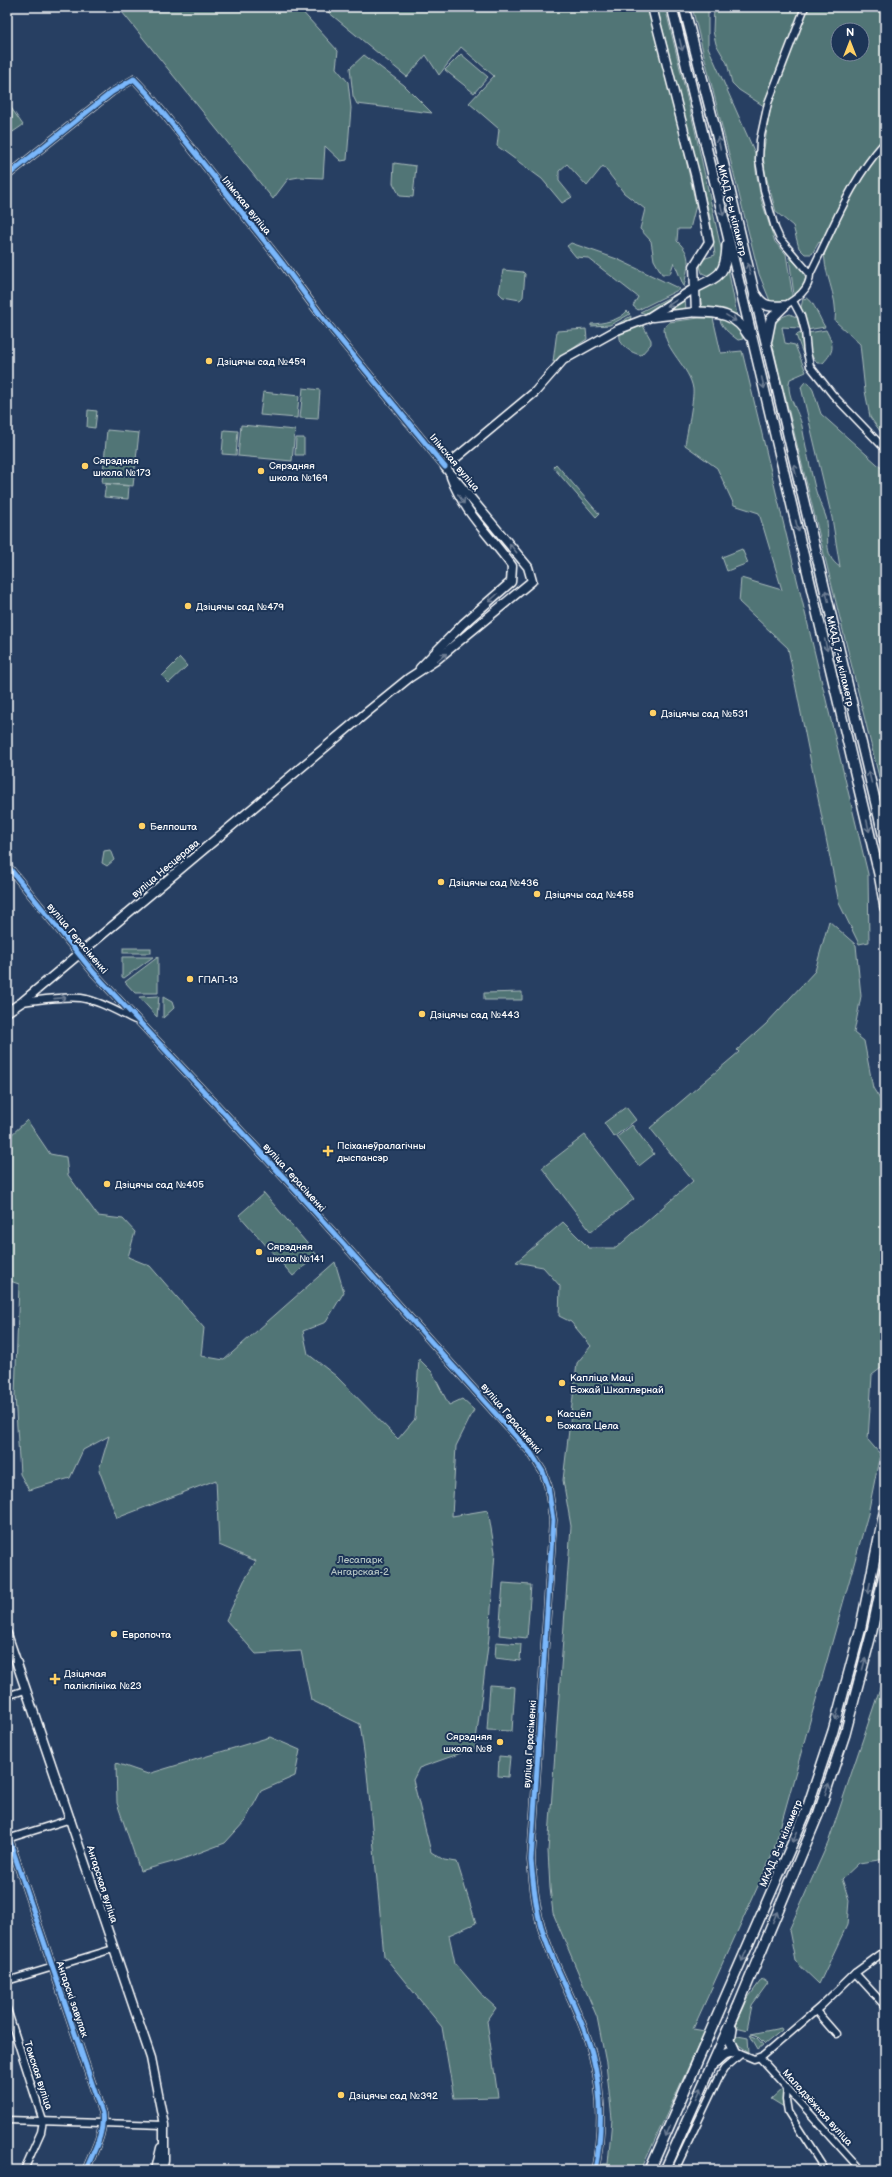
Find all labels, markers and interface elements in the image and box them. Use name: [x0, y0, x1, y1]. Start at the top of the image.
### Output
north arrow: [830, 22, 870, 62]
text: N: [846, 26, 854, 39]
one-way arrow: [678, 38, 685, 51]
one-way arrow: [714, 136, 722, 149]
street label: МКАД, 6-ы кіламетр: [715, 163, 749, 258]
street label: Ілімская вуліца: [219, 174, 273, 237]
one-way arrow: [719, 203, 726, 216]
one-way arrow: [744, 263, 752, 276]
one-way arrow: [667, 299, 678, 307]
one-way arrow: [725, 314, 737, 322]
marker: Дзіцячы сад №459: [204, 356, 214, 366]
place label: Дзіцячы сад №459: [217, 356, 306, 368]
one-way arrow: [759, 376, 767, 389]
street label: Ілімская вуліца: [427, 431, 482, 494]
place label: Сярэдняя школа №173: [93, 455, 151, 479]
place label: Сярэдняя школа №169: [269, 460, 328, 484]
marker: Сярэдняя школа №173: [80, 461, 90, 471]
one-way arrow: [791, 463, 799, 476]
marker: Сярэдняя школа №169: [256, 466, 266, 476]
one-way arrow: [457, 493, 465, 504]
one-way arrow: [793, 519, 801, 532]
one-way arrow: [508, 543, 517, 554]
one-way arrow: [822, 590, 830, 603]
one-way arrow: [488, 593, 498, 603]
marker: Дзіцячы сад №479: [183, 601, 193, 611]
place label: Дзіцячы сад №479: [196, 601, 284, 613]
street label: МКАД, 7-ы кіламетр: [824, 615, 856, 708]
one-way arrow: [822, 638, 830, 651]
one-way arrow: [436, 652, 447, 661]
marker: Дзіцячы сад №531: [648, 708, 658, 718]
place label: Дзіцячы сад №531: [661, 708, 748, 720]
one-way arrow: [866, 770, 874, 783]
one-way arrow: [864, 819, 872, 832]
marker: Белпошта: [137, 821, 147, 831]
place label: Белпошта: [150, 821, 197, 833]
street label: вуліца Несцерава: [129, 837, 202, 901]
marker: Дзіцячы сад №436: [436, 877, 446, 887]
place label: Дзіцячы сад №436: [449, 877, 539, 889]
marker: Дзіцячы сад №458: [532, 889, 542, 899]
place label: Дзіцячы сад №458: [545, 889, 634, 901]
street label: вуліца Герасіменкі: [44, 901, 110, 976]
marker: ГПАП-13: [185, 974, 195, 984]
place label: ГПАП-13: [198, 974, 238, 986]
one-way arrow: [54, 994, 67, 1002]
marker: Дзіцячы сад №443: [417, 1009, 427, 1019]
place label: Дзіцячы сад №443: [430, 1009, 520, 1021]
place label: Псіханеўралагічны дыспансэр: [337, 1140, 426, 1164]
street label: вуліца Герасіменкі: [260, 1141, 328, 1214]
marker: Псіханеўралагічны дыспансэр: [322, 1145, 334, 1157]
marker: Дзіцячы сад №405: [102, 1179, 112, 1189]
place label: Дзіцячы сад №405: [115, 1179, 204, 1191]
place label: Сярэдняя школа №141: [267, 1241, 324, 1265]
marker: Сярэдняя школа №141: [254, 1247, 264, 1257]
place label: Капліца Маці Божай Шкаплернай: [570, 1372, 664, 1396]
marker: Капліца Маці Божай Шкаплернай: [557, 1378, 567, 1388]
street label: вуліца Герасіменкі: [478, 1381, 544, 1456]
place label: Касцёл Божага Цела: [557, 1408, 619, 1432]
marker: Касцёл Божага Цела: [544, 1414, 554, 1424]
park label: Лесапарк Ангарская-2: [330, 1554, 389, 1578]
one-way arrow: [865, 1581, 873, 1594]
marker: Европочта: [109, 1629, 119, 1639]
place label: Европочта: [122, 1629, 171, 1641]
one-way arrow: [860, 1658, 868, 1671]
place label: Дзіцячая паліклініка №23: [64, 1668, 142, 1692]
marker: Дзіцячая паліклініка №23: [49, 1673, 61, 1685]
street label: вуліца Герасіменкі: [521, 1700, 539, 1788]
one-way arrow: [833, 1707, 840, 1720]
place label: Сярэдняя школа №8: [443, 1731, 492, 1755]
marker: Сярэдняя школа №8: [495, 1737, 505, 1747]
one-way arrow: [824, 1782, 831, 1795]
street label: МКАД, 8-ы кіламетр: [757, 1798, 805, 1889]
one-way arrow: [791, 1830, 799, 1842]
street label: Ангарская вуліца: [84, 1843, 120, 1925]
one-way arrow: [772, 1911, 779, 1923]
one-way arrow: [740, 1950, 747, 1962]
street label: Ангарскі завулак: [53, 1959, 91, 2040]
street label: Томская вуліца: [21, 2039, 55, 2111]
street label: Маладзёжная вуліца: [780, 2067, 855, 2148]
one-way arrow: [696, 2087, 703, 2099]
marker: Дзіцячы сад №392: [336, 2090, 346, 2100]
place label: Дзіцячы сад №392: [349, 2090, 438, 2102]
one-way arrow: [663, 2124, 671, 2136]

